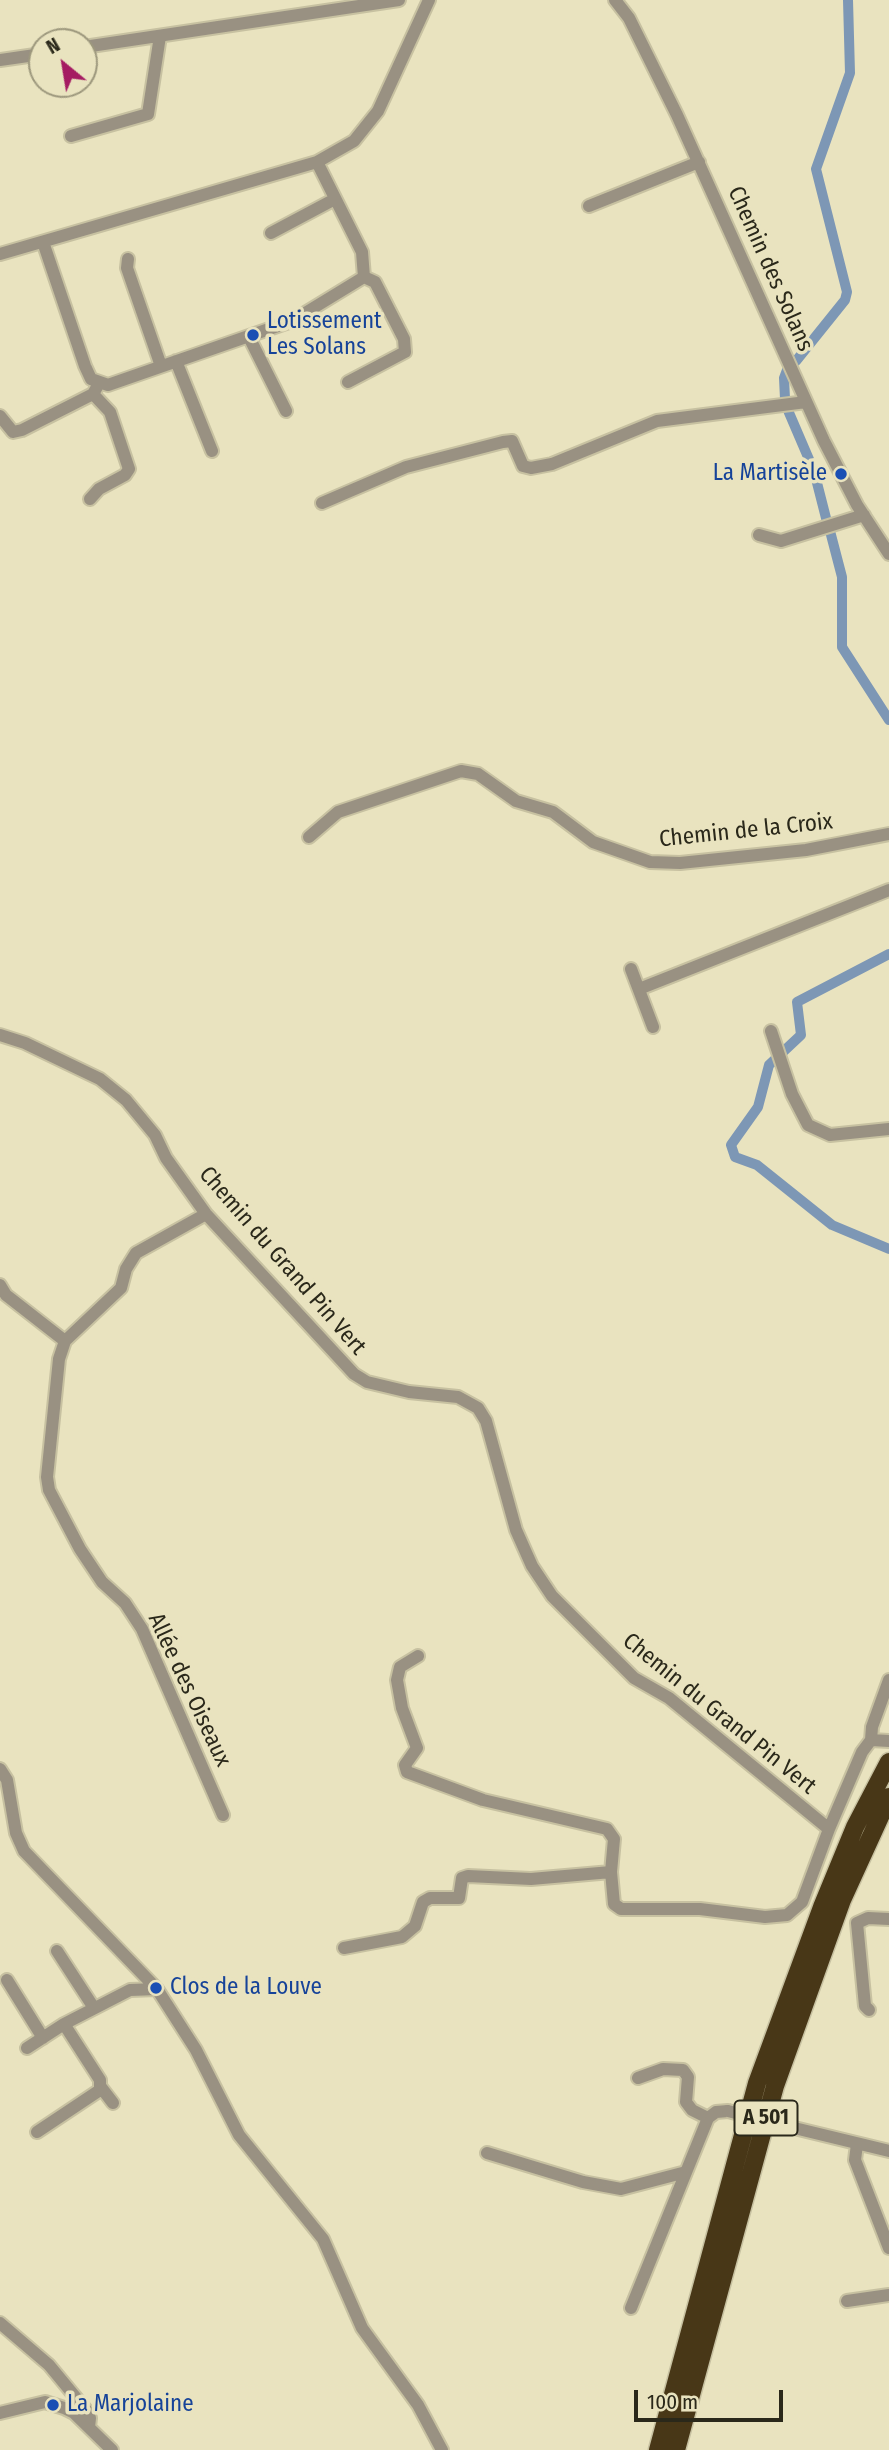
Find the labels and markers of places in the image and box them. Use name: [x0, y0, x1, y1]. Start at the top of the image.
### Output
place label: Lotissement Les Solans: [267, 308, 382, 362]
marker: Lotissement Les Solans: [245, 327, 261, 343]
place label: La Martisèle: [713, 460, 827, 488]
marker: La Martisèle: [833, 466, 849, 482]
place label: Clos de la Louve: [170, 1974, 322, 2002]
marker: Clos de la Louve: [148, 1980, 164, 1996]
place label: La Marjolaine: [67, 2391, 194, 2419]
marker: La Marjolaine: [45, 2397, 61, 2413]

